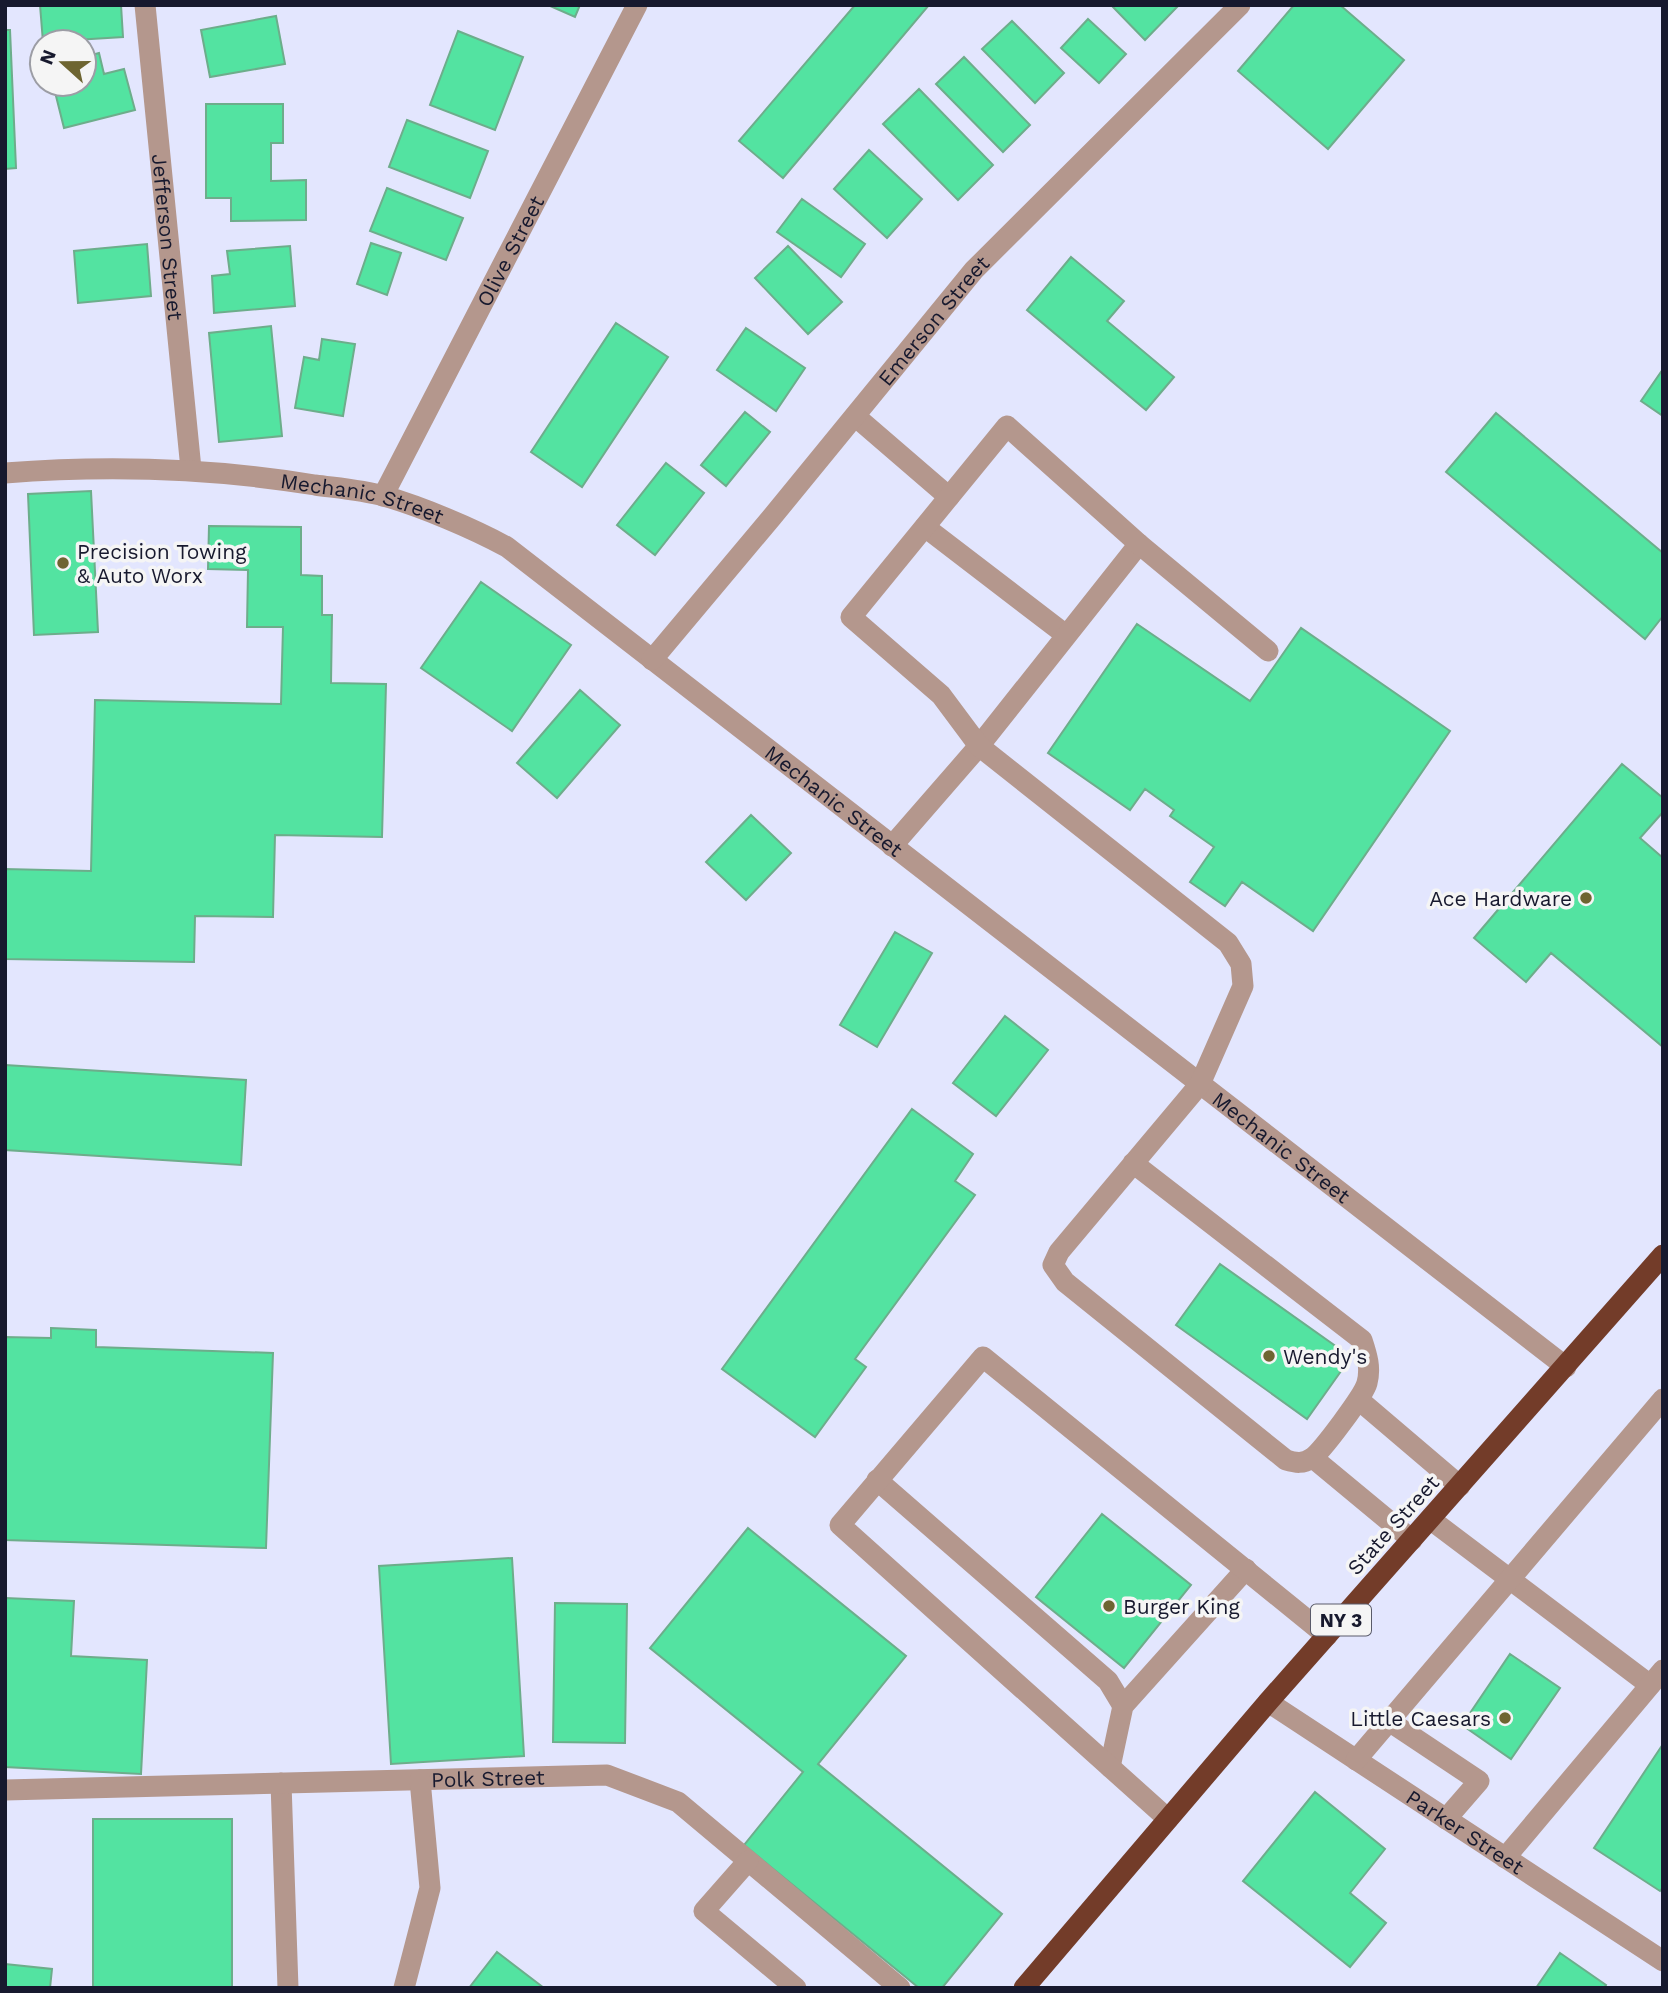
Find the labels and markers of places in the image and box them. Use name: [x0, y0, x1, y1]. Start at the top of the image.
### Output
place label: Precision Towing & Auto Worx: [77, 539, 247, 588]
marker: Precision Towing & Auto Worx: [55, 555, 71, 571]
place label: Ace Hardware: [1429, 886, 1572, 911]
marker: Ace Hardware: [1578, 890, 1594, 906]
place label: Wendy's: [1283, 1344, 1367, 1369]
marker: Wendy's: [1261, 1348, 1277, 1364]
place label: Burger King: [1123, 1594, 1241, 1619]
marker: Burger King: [1101, 1598, 1117, 1614]
place label: Little Caesars: [1350, 1706, 1491, 1731]
marker: Little Caesars: [1497, 1710, 1513, 1726]

